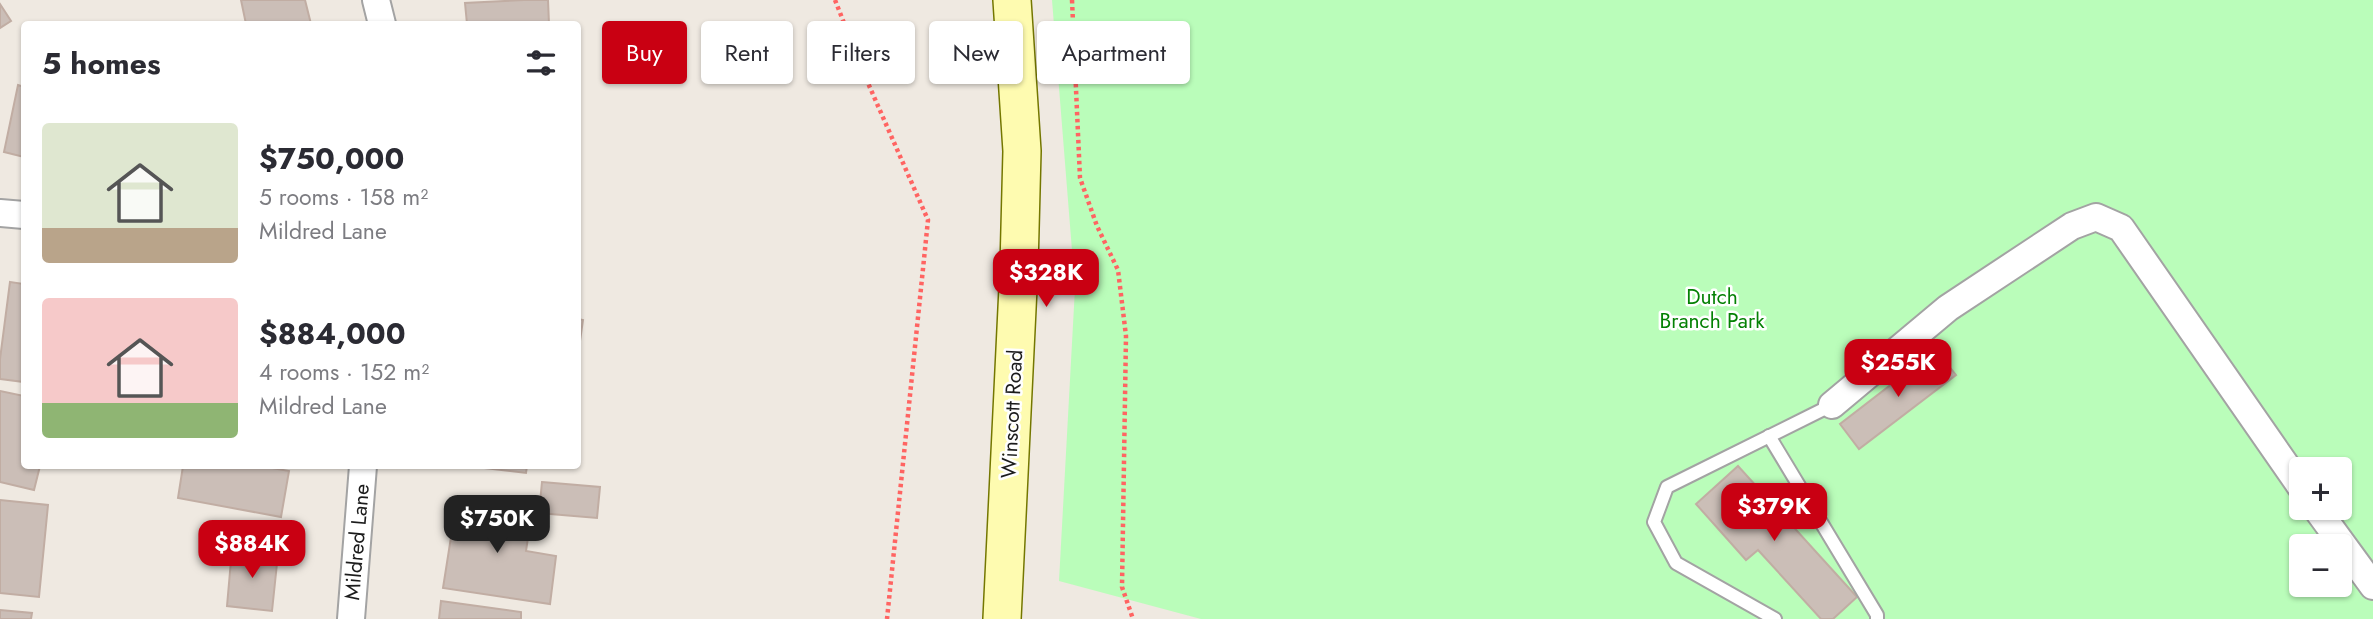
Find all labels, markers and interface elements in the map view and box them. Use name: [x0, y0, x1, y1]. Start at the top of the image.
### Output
chip: Buy: [602, 21, 687, 84]
chip: Rent: [701, 21, 793, 84]
chip: Filters: [807, 21, 915, 84]
chip: New: [929, 21, 1023, 84]
chip: Apartment: [1037, 21, 1190, 84]
text: 5 homes: [42, 42, 161, 85]
icon: filters: [522, 44, 560, 82]
text: $750,000: [259, 137, 404, 180]
icon: home: [98, 151, 182, 235]
text: 5 rooms · 158 m²: [259, 180, 428, 214]
text: Mildred Lane: [259, 214, 387, 248]
pin: $328K: [997, 250, 1095, 309]
text: $328K: [1009, 255, 1083, 289]
park label: Dutch Branch Park: [1660, 282, 1765, 336]
text: $884,000: [259, 312, 406, 355]
icon: home: [98, 326, 182, 410]
pin: $255K: [1849, 340, 1947, 399]
text: $255K: [1860, 345, 1936, 379]
street label: Winscott Road: [994, 349, 1030, 479]
text: 4 rooms · 152 m²: [259, 355, 429, 389]
text: Mildred Lane: [259, 389, 387, 423]
map controls: [2289, 457, 2352, 597]
button: +: [2289, 457, 2352, 520]
street label: Mildred Lane: [337, 482, 377, 601]
pin: $379K: [1725, 484, 1823, 543]
text: $379K: [1737, 489, 1811, 523]
pin: $750K: [448, 496, 546, 555]
text: $750K: [460, 501, 534, 535]
pin: $884K: [203, 520, 301, 580]
text: $884K: [214, 526, 290, 560]
button: −: [2289, 534, 2352, 597]

